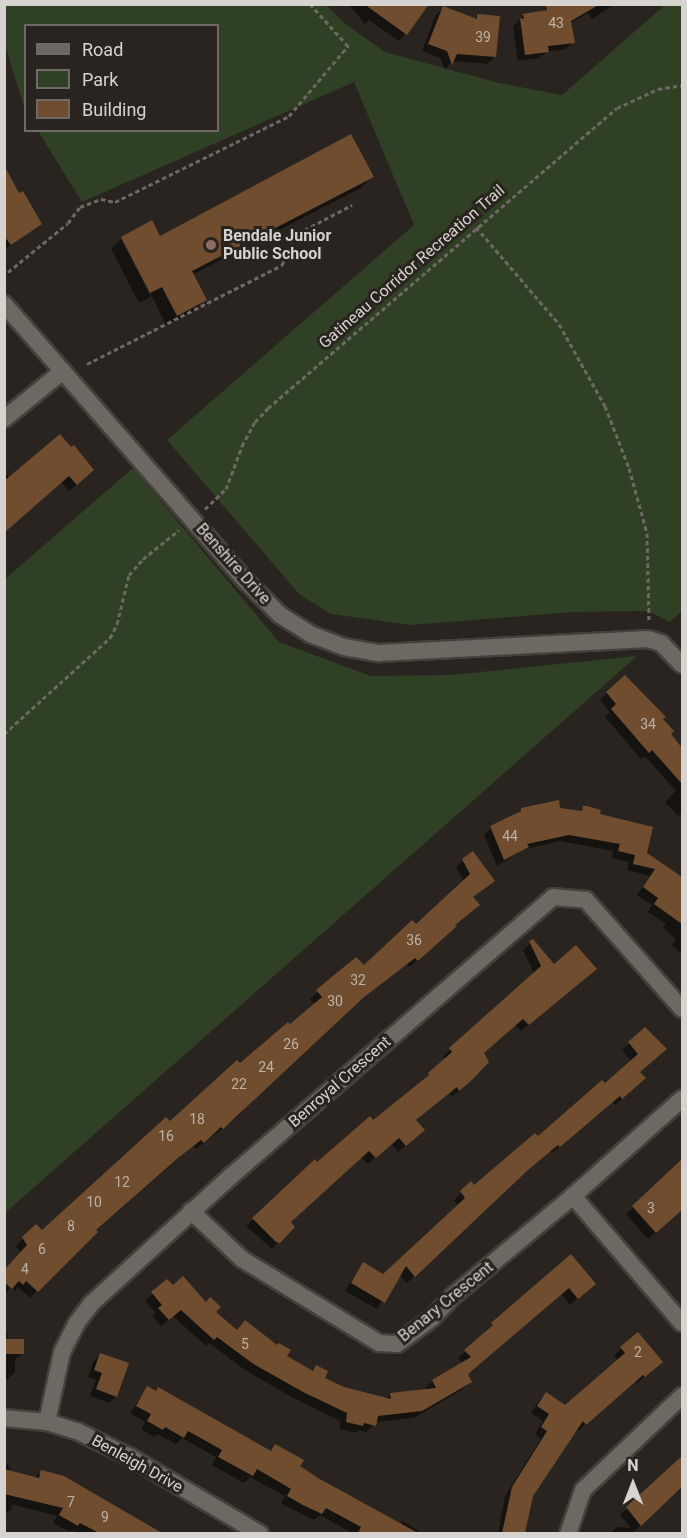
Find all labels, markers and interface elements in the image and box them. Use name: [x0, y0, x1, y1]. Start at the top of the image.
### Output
house number: 43: [548, 15, 564, 31]
legend: [24, 24, 219, 132]
house number: 39: [475, 29, 491, 45]
text: Road: [82, 39, 123, 60]
text: Park: [82, 69, 118, 90]
text: Building: [82, 99, 146, 120]
street label: Gatineau Corridor Recreation Trail: [315, 181, 509, 353]
place label: Bendale Junior Public School: [223, 226, 331, 264]
marker: Bendale Junior Public School: [204, 238, 218, 252]
street label: Benshire Drive: [192, 520, 274, 608]
house number: 34: [640, 716, 656, 732]
house number: 44: [502, 828, 518, 844]
house number: 36: [406, 932, 422, 948]
house number: 32: [350, 972, 366, 988]
house number: 30: [327, 993, 343, 1009]
street label: Benroyal Crescent: [285, 1032, 395, 1132]
house number: 26: [283, 1036, 299, 1052]
house number: 24: [258, 1059, 274, 1075]
house number: 22: [231, 1076, 247, 1092]
house number: 18: [189, 1111, 205, 1127]
house number: 16: [158, 1128, 174, 1144]
house number: 12: [114, 1174, 130, 1190]
house number: 10: [86, 1194, 102, 1210]
house number: 3: [647, 1200, 655, 1216]
house number: 8: [67, 1218, 75, 1234]
house number: 6: [38, 1241, 46, 1257]
street label: Benary Crescent: [395, 1258, 497, 1346]
house number: 4: [21, 1261, 29, 1277]
house number: 5: [241, 1336, 249, 1352]
house number: 2: [634, 1344, 642, 1360]
street label: Benleigh Drive: [88, 1431, 186, 1497]
north arrow: [603, 1454, 663, 1514]
text: N: [627, 1456, 639, 1475]
house number: 7: [67, 1494, 75, 1510]
house number: 9: [101, 1509, 109, 1525]

